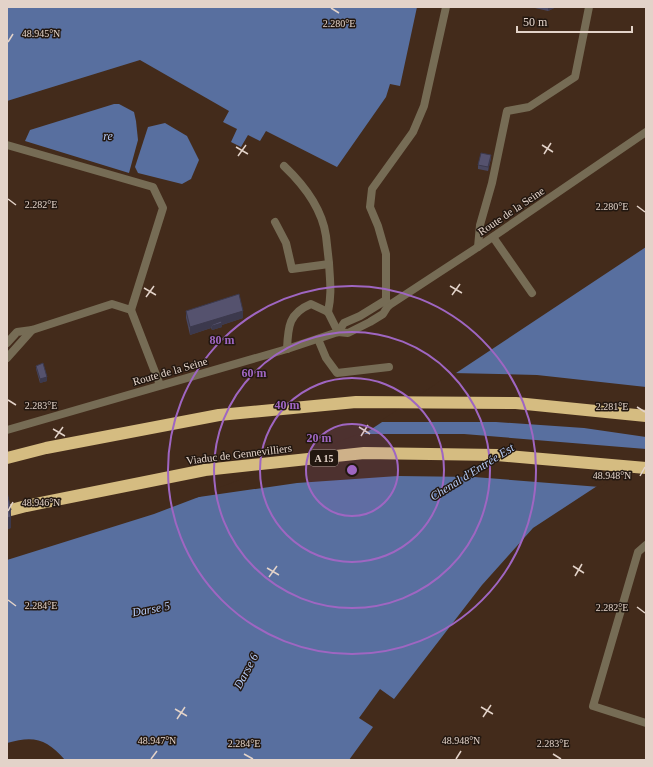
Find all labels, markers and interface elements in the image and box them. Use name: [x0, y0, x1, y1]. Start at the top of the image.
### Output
scale bar: [517, 8, 632, 34]
text: 50 m: [523, 15, 548, 29]
text: 2.280°E: [323, 18, 355, 29]
text: 48.945°N: [22, 28, 60, 39]
water label: re: [103, 129, 113, 143]
street label: Route de la Seine: [476, 184, 546, 238]
text: 2.282°E: [25, 199, 57, 210]
text: 2.280°E: [596, 201, 628, 212]
text: 80 m: [210, 333, 235, 347]
street label: Route de la Seine: [131, 355, 209, 387]
text: 60 m: [242, 366, 267, 380]
text: 40 m: [275, 398, 300, 412]
text: 2.283°E: [25, 400, 57, 411]
text: 2.281°E: [596, 401, 628, 412]
text: 20 m: [307, 431, 332, 445]
water label: Chenal d'Entrée Est: [427, 440, 517, 504]
street label: Viaduc de Gennevilliers: [186, 442, 292, 466]
road number: A 15: [310, 450, 338, 466]
centre of rings: [345, 463, 359, 477]
text: 48.948°N: [593, 470, 631, 481]
text: 48.946°N: [22, 497, 60, 508]
water label: Darse 5: [130, 598, 171, 620]
text: 2.284°E: [25, 600, 57, 611]
text: 2.282°E: [596, 602, 628, 613]
water label: Darse 6: [230, 651, 261, 692]
text: 48.947°N: [138, 735, 176, 746]
text: 48.948°N: [442, 735, 480, 746]
text: 2.284°E: [228, 738, 260, 749]
text: 2.283°E: [537, 738, 569, 749]

